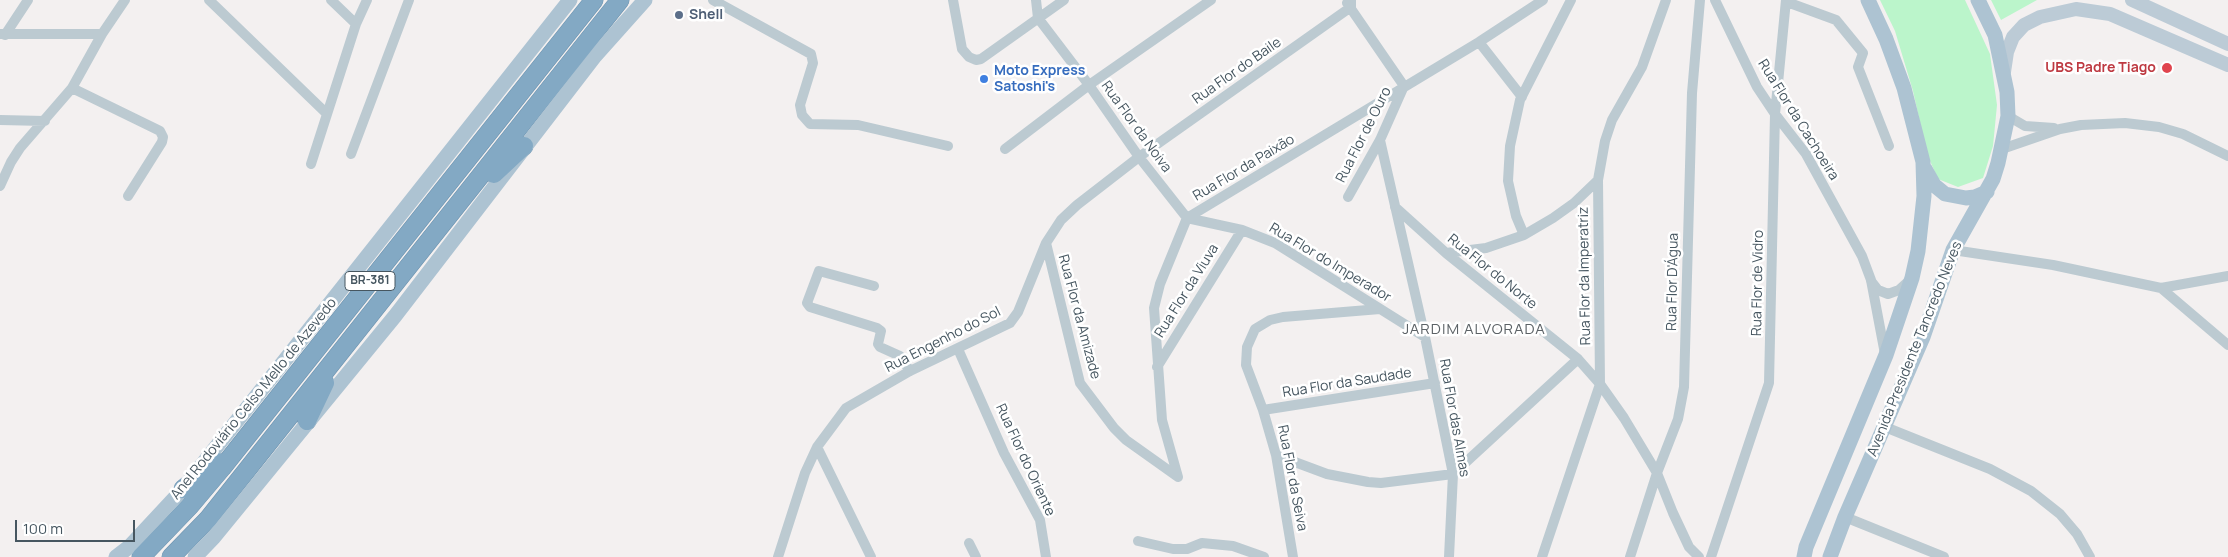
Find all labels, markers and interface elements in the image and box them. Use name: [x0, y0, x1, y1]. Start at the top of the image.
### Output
place label: Shell: [689, 7, 723, 23]
marker: Shell: [673, 9, 685, 21]
street label: Rua Flor do Baile: [1189, 34, 1285, 108]
street label: Rua Flor da Cachoeira: [1754, 57, 1842, 183]
place label: UBS Padre Tiago: [2045, 60, 2156, 76]
marker: UBS Padre Tiago: [2160, 61, 2174, 75]
place label: Moto Express Satoshi's: [994, 63, 1085, 95]
marker: Moto Express Satoshi's: [978, 73, 990, 85]
street label: Rua Flor da Noiva: [1097, 78, 1175, 176]
street label: Rua Flor de Ouro: [1333, 84, 1395, 186]
street label: Rua Flor da Paixão: [1190, 131, 1298, 205]
street label: Rua Flor da Imperatriz: [1575, 207, 1595, 345]
street label: Rua Flor do Imperador: [1266, 220, 1394, 306]
street label: Rua Flor de Vidro: [1749, 230, 1767, 336]
street label: Rua Flor do Norte: [1444, 231, 1540, 313]
street label: Rua Flor D'Água: [1664, 233, 1682, 331]
street label: Avenida Presidente Tancredo Neves: [1864, 239, 1966, 459]
street label: Rua Flor da Viuva: [1151, 241, 1223, 341]
street label: Rua Flor da Amizade: [1054, 253, 1104, 381]
road number: BR-381: [345, 272, 395, 290]
street label: Anel Rodoviário Celso Mello de Azevedo: [167, 295, 341, 503]
street label: Rua Engenho do Sol: [882, 304, 1004, 376]
district label: JARDIM ALVORADA: [1400, 321, 1548, 339]
street label: Rua Flor das Almas: [1435, 358, 1473, 478]
street label: Rua Flor da Saudade: [1281, 365, 1413, 401]
street label: Rua Flor do Oriente: [992, 401, 1058, 519]
street label: Rua Flor da Seiva: [1273, 424, 1311, 532]
scale bar: [18, 510, 138, 542]
text: 100 m: [23, 518, 63, 539]

